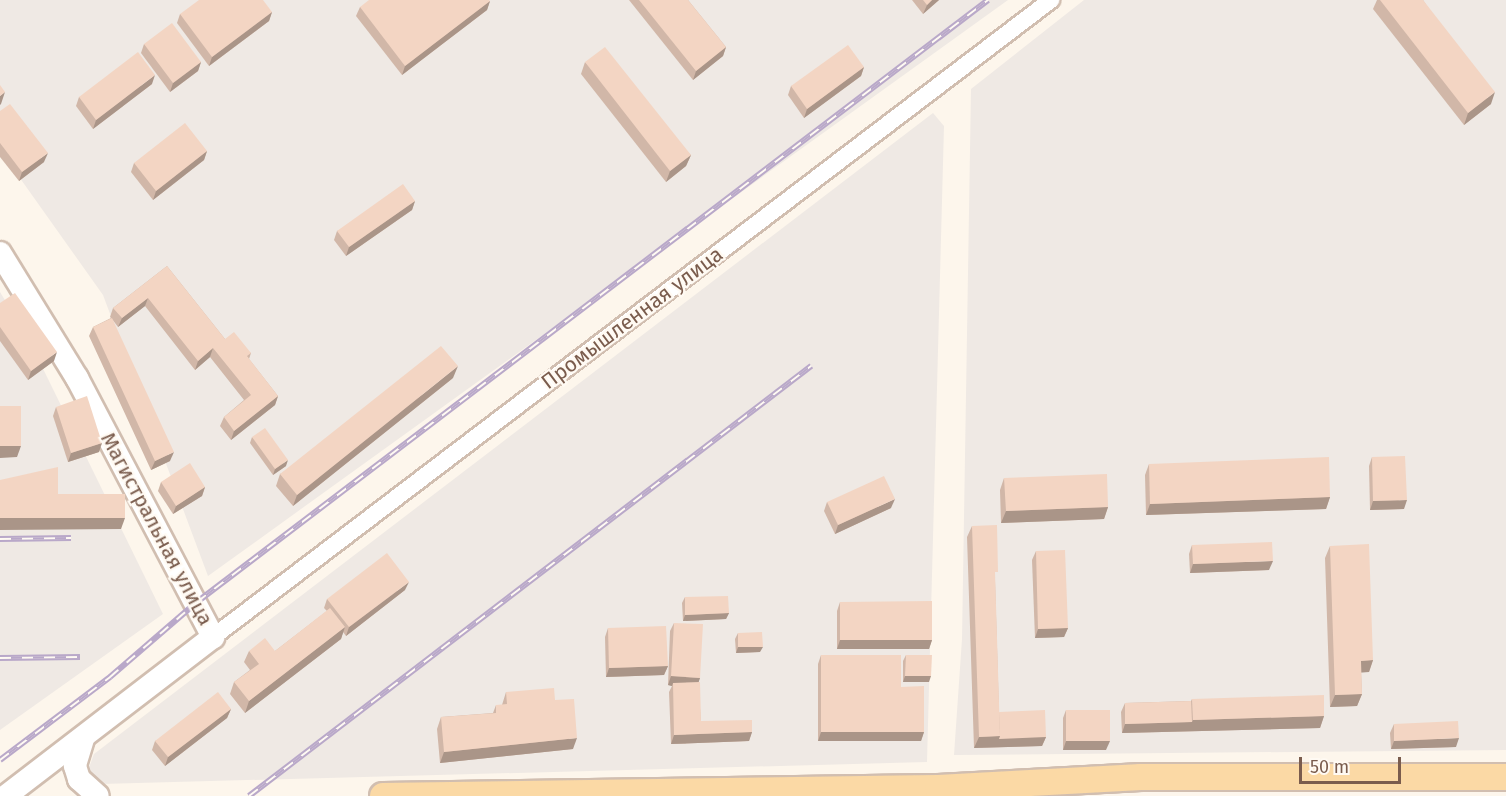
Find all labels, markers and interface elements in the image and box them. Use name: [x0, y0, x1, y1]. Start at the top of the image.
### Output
street label: Промышленная улица: [536, 242, 728, 394]
street label: Магистральная улица: [95, 428, 219, 630]
scale bar: [1302, 745, 1404, 783]
text: 50 m: [1310, 756, 1349, 778]

